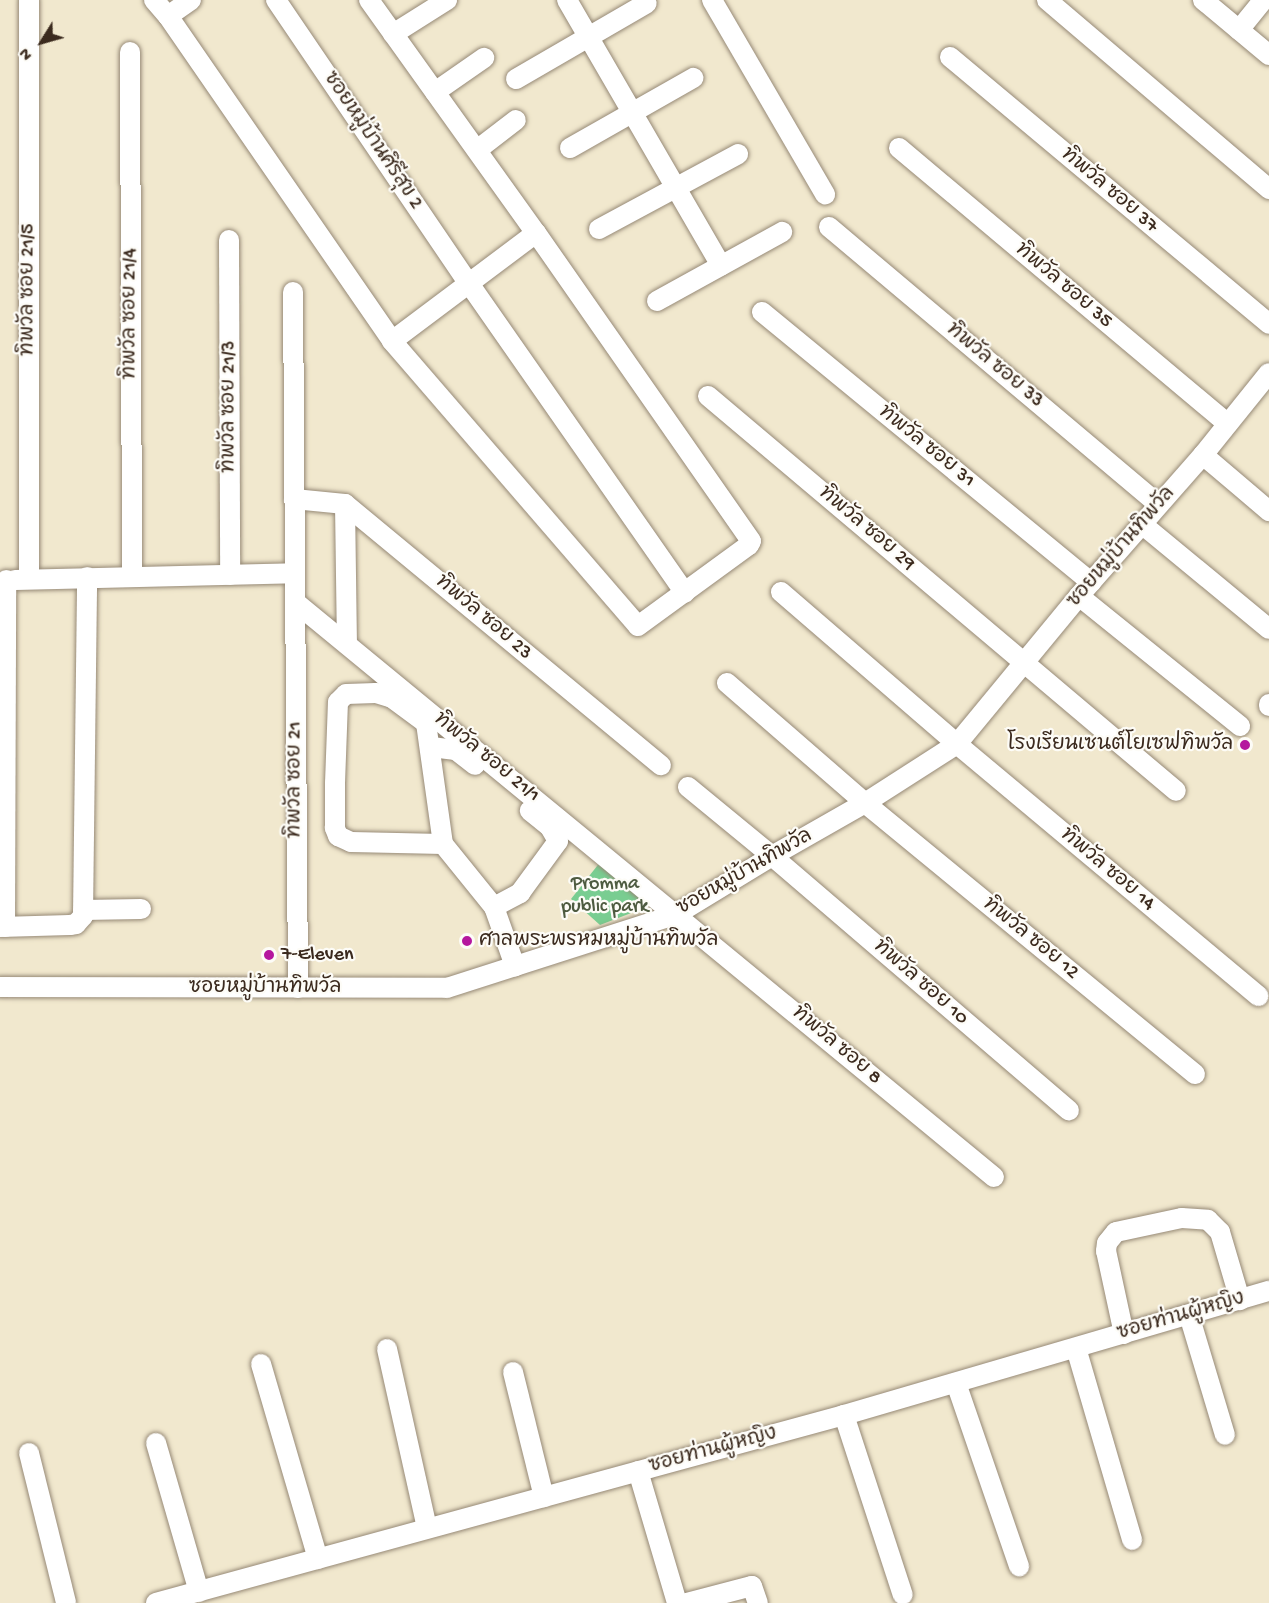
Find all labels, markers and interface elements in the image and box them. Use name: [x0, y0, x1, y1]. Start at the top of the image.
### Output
north arrow: [12, 12, 72, 72]
text: N: [16, 43, 38, 63]
street label: ซอยหมู่บ้านศิรีสุข 2: [317, 68, 427, 214]
street label: ทิพวัล ซอย 37: [1055, 143, 1163, 239]
street label: ทิพวัล ซอย 21/5: [17, 224, 41, 356]
street label: ทิพวัล ซอย 35: [1009, 238, 1117, 334]
street label: ทิพวัล ซอย 21/4: [119, 248, 143, 380]
street label: ทิพวัล ซอย 33: [940, 318, 1048, 414]
street label: ทิพวัล ซอย 21/3: [218, 341, 242, 473]
street label: ทิพวัล ซอย 31: [873, 401, 979, 493]
street label: ทิพวัล ซอย 29: [813, 482, 919, 576]
street label: ซอยหมู่บ้านทิพวัล: [1063, 483, 1181, 613]
street label: ทิพวัล ซอย 23: [430, 570, 536, 666]
street label: ทิพวัล ซอย 21/1: [428, 708, 544, 808]
street label: ทิพวัล ซอย 21: [284, 721, 308, 839]
place label: โรงเรียนเซนต์โยเซฟทิพวัล: [1007, 733, 1233, 757]
marker: โรงเรียนเซนต์โยเซฟทิพวัล: [1238, 738, 1252, 752]
street label: ทิพวัล ซอย 14: [1055, 823, 1159, 917]
street label: ซอยหมู่บ้านทิพวัล: [673, 825, 817, 921]
park label: Promma public park: [561, 873, 649, 920]
street label: ทิพวัล ซอย 12: [977, 893, 1083, 985]
place label: ศาลพระพรหมหมู่บ้านทิพวัล: [479, 929, 718, 953]
marker: ศาลพระพรหมหมู่บ้านทิพวัล: [460, 934, 474, 948]
street label: ทิพวัล ซอย 10: [867, 935, 973, 1031]
place label: 7-Eleven: [281, 943, 354, 967]
marker: 7-Eleven: [262, 948, 276, 962]
street label: ซอยหมู่บ้านทิพวัล: [189, 976, 341, 1000]
street label: ทิพวัล ซอย 8: [786, 1001, 886, 1091]
street label: ซอยท่านผู้หญิง: [1115, 1287, 1247, 1347]
street label: ซอยท่านผู้หญิง: [646, 1422, 780, 1480]

